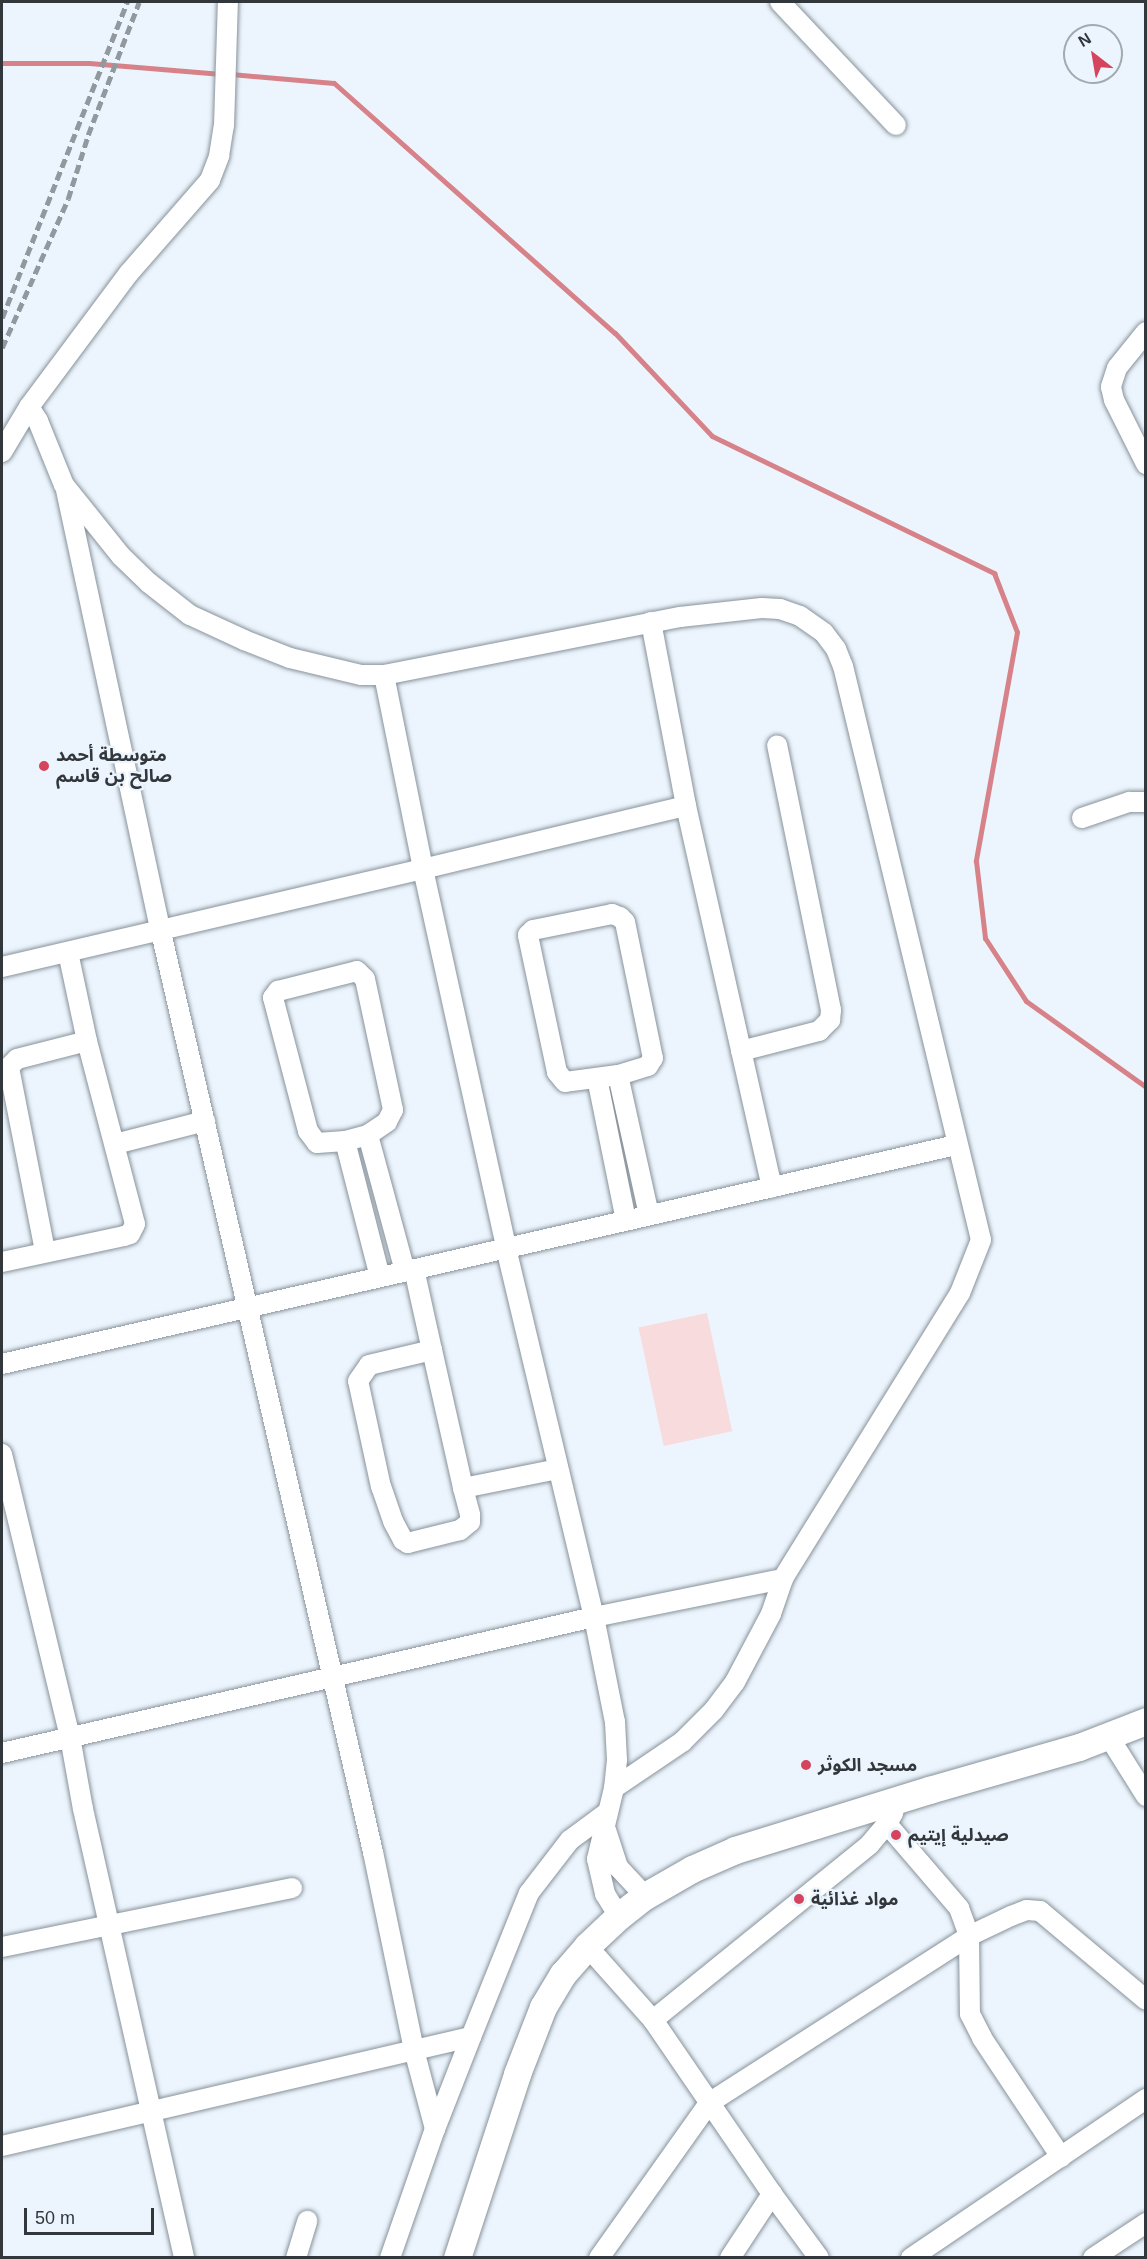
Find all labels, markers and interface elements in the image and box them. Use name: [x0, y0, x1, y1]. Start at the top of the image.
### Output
north arrow: [1063, 24, 1123, 84]
text: N: [1075, 30, 1094, 50]
place label: متوسطة أحمد صالح بن قاسم: [56, 745, 172, 788]
marker: متوسطة أحمد صالح بن قاسم: [37, 759, 51, 773]
place label: مسجد الكوثر: [818, 1754, 917, 1776]
marker: مسجد الكوثر: [799, 1758, 813, 1772]
place label: صيدلية إيتيم: [908, 1824, 1009, 1846]
marker: صيدلية إيتيم: [889, 1828, 903, 1842]
place label: مواد غذائية: [811, 1888, 898, 1910]
marker: مواد غذائية: [792, 1892, 806, 1906]
scale bar: [27, 2196, 158, 2234]
text: 50 m: [35, 2208, 75, 2228]

